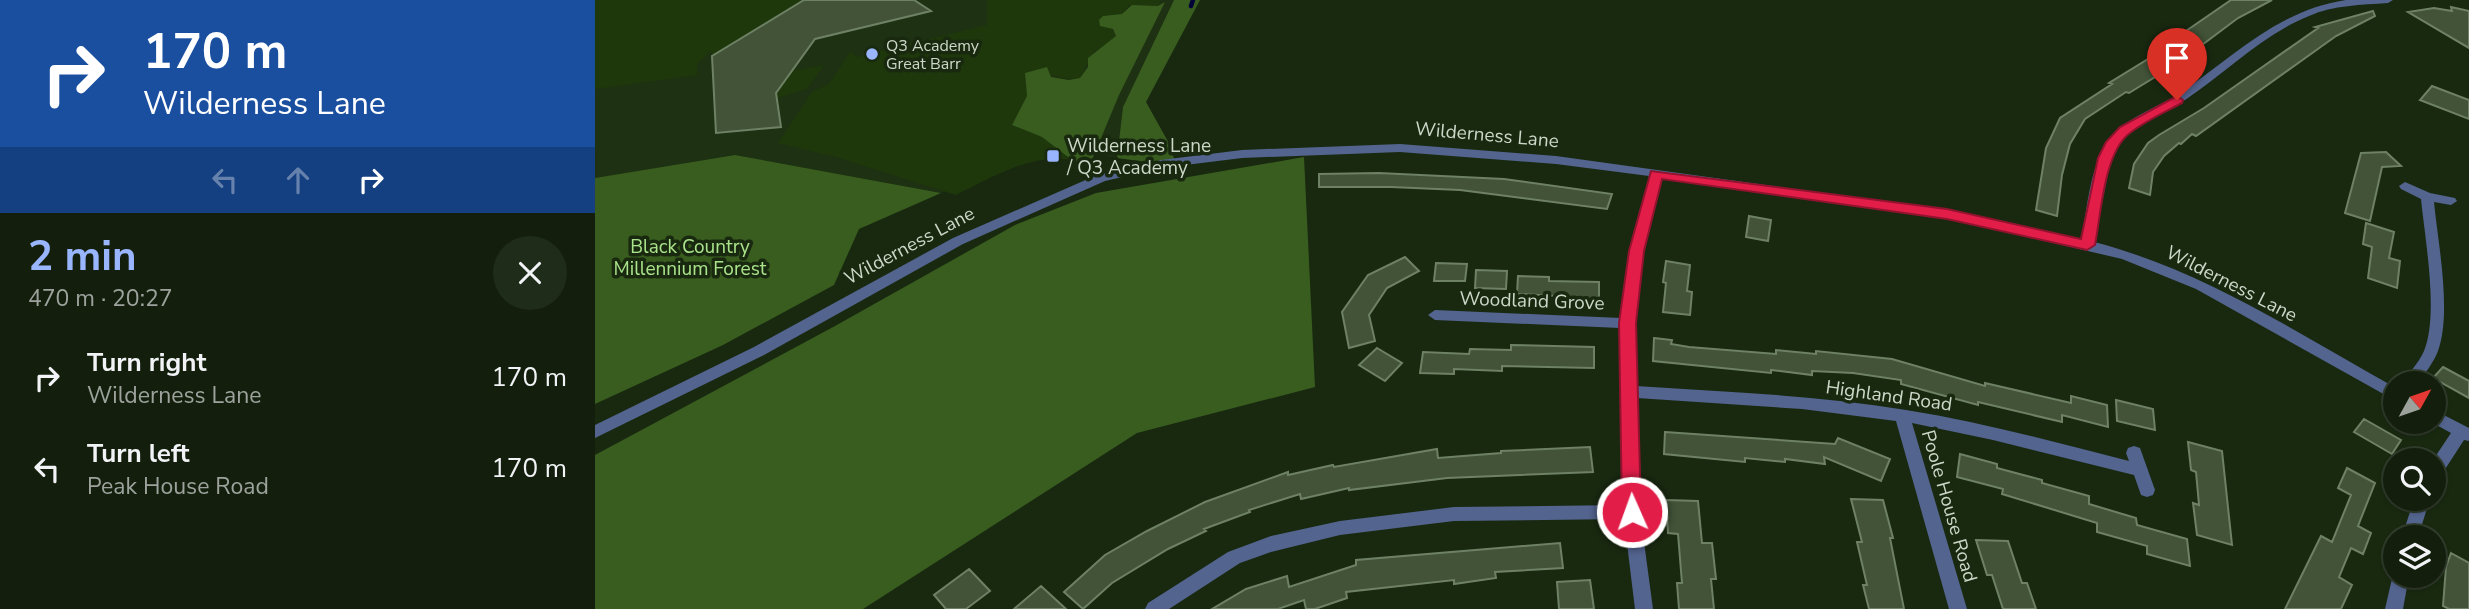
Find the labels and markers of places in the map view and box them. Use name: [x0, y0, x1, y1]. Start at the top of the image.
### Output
pin: [2147, 28, 2207, 100]
place label: Q3 Academy Great Barr: [886, 35, 980, 75]
marker: Q3 Academy Great Barr: [864, 46, 880, 62]
place label: Wilderness Lane / Q3 Academy: [1066, 133, 1211, 181]
marker: Wilderness Lane / Q3 Academy: [1045, 148, 1061, 164]

